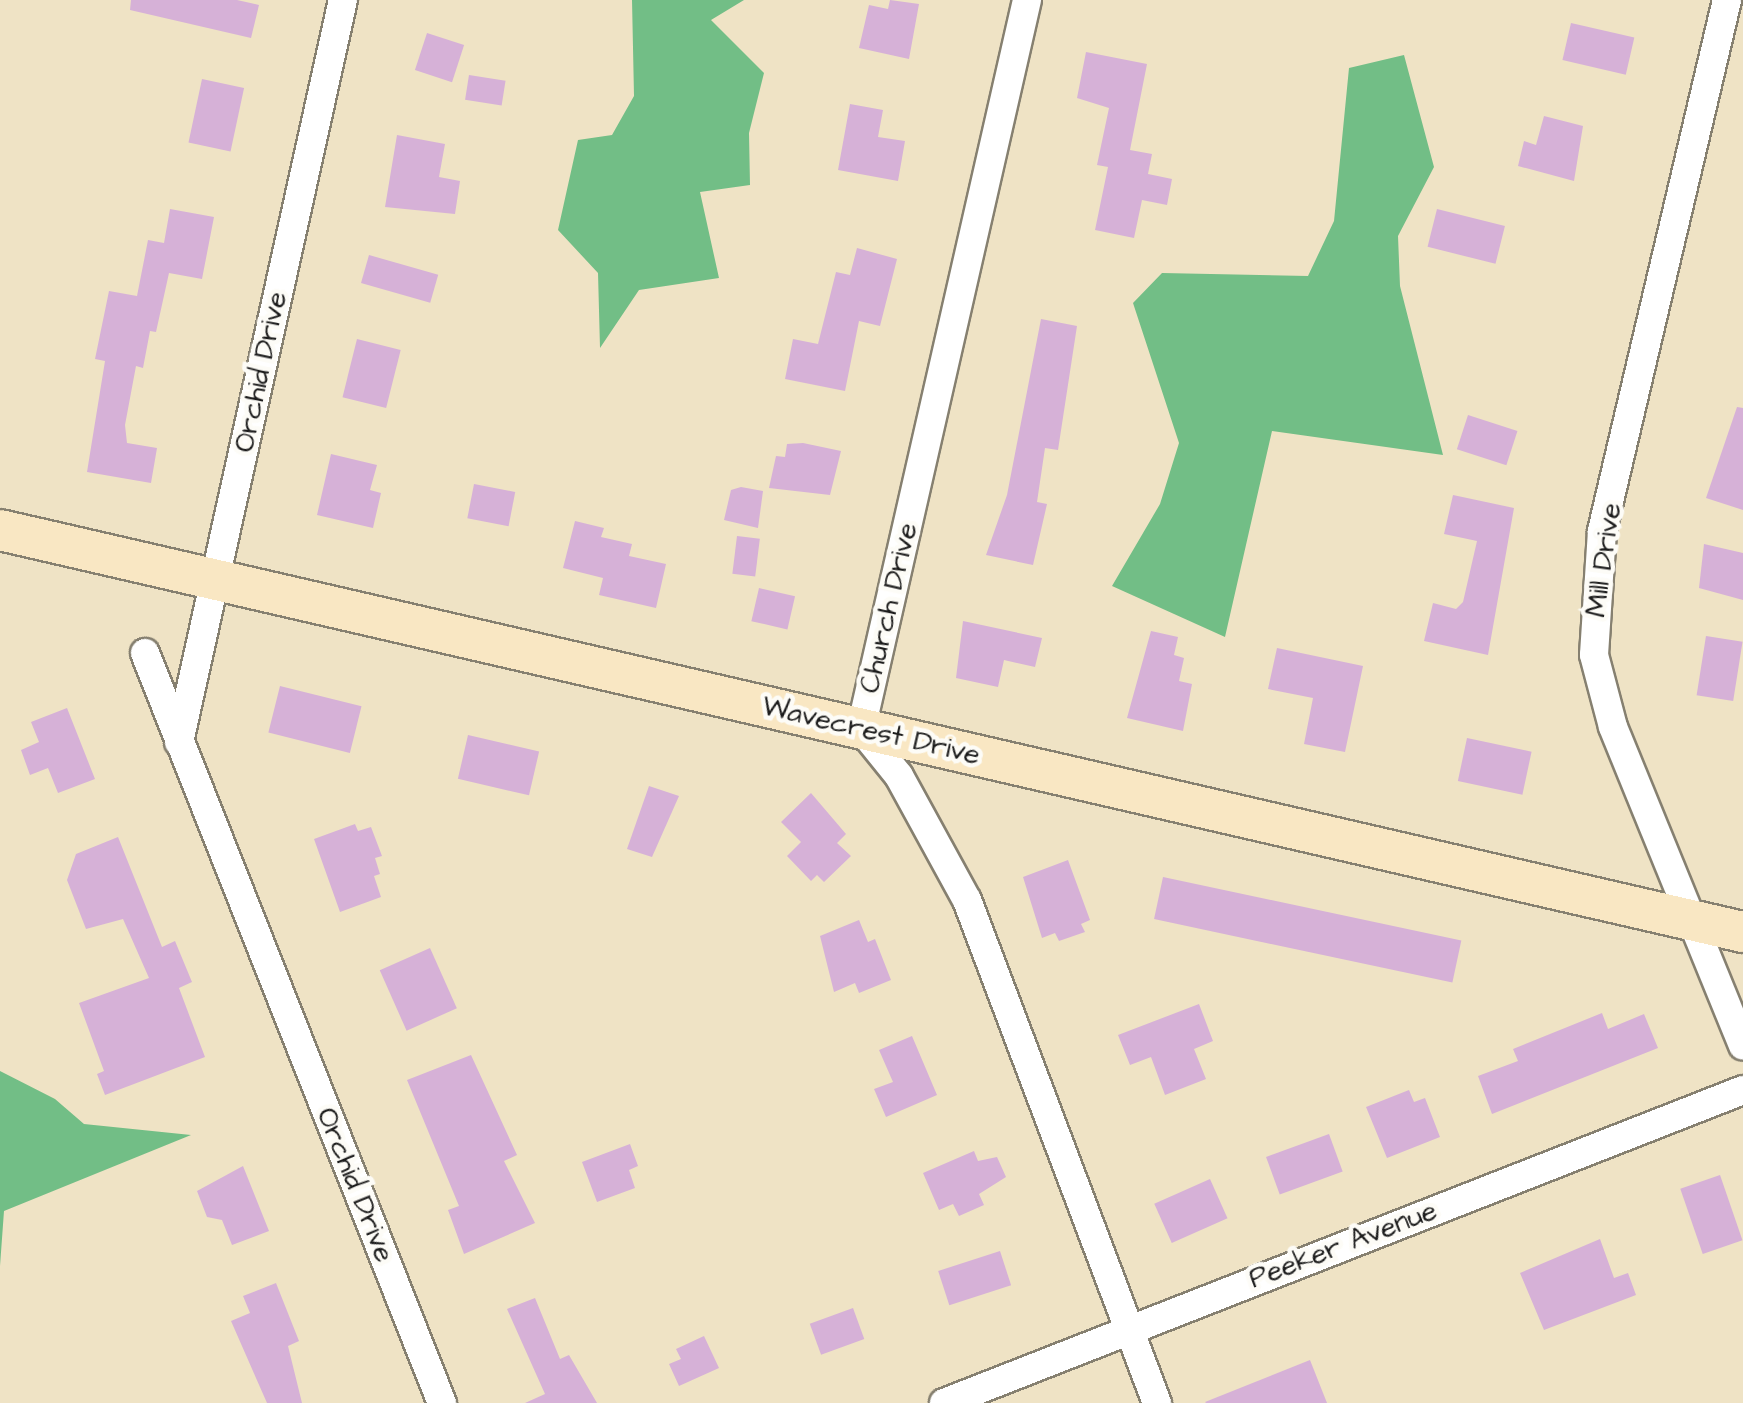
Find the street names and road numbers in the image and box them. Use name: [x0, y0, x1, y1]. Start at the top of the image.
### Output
street label: Orchid Drive: [228, 289, 294, 455]
street label: Mill Drive: [1579, 501, 1629, 619]
street label: Church Drive: [853, 520, 925, 696]
street label: Wavecrest Drive: [759, 690, 983, 772]
street label: Orchid Drive: [309, 1103, 401, 1267]
street label: Peeker Avenue: [1244, 1194, 1442, 1296]

